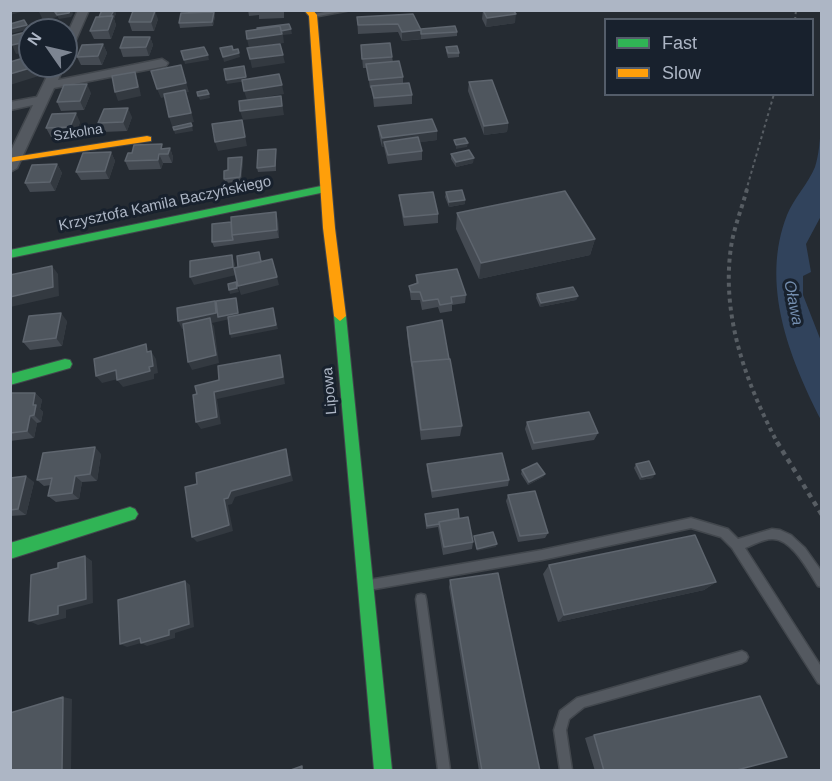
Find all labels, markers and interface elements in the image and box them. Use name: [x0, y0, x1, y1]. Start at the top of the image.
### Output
north arrow: [18, 18, 78, 78]
legend: [604, 18, 814, 96]
text: N: [24, 29, 45, 48]
text: Fast: [662, 33, 697, 53]
text: Slow: [662, 63, 701, 83]
street label: Szkolna: [52, 121, 104, 145]
street label: Krzysztofa Kamila Baczyńskiego: [57, 173, 273, 235]
water label: Oława: [779, 279, 807, 327]
street label: Lipowa: [319, 367, 341, 415]

